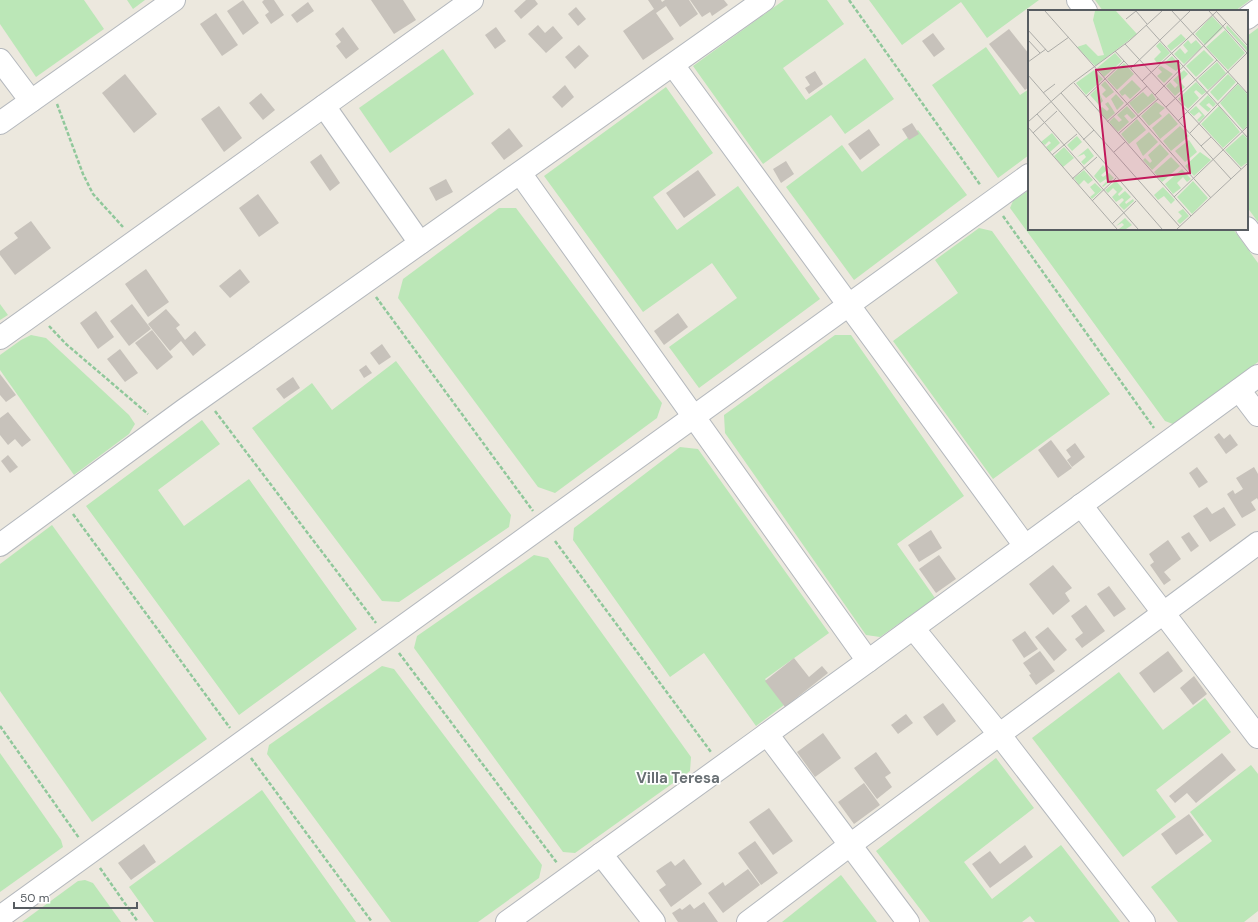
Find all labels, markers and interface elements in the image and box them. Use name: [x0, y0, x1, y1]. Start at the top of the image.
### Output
inset map: [1028, 10, 1248, 230]
district label: Villa Teresa: [636, 768, 720, 788]
scale bar: [14, 884, 137, 910]
text: 50 m: [20, 890, 49, 906]

